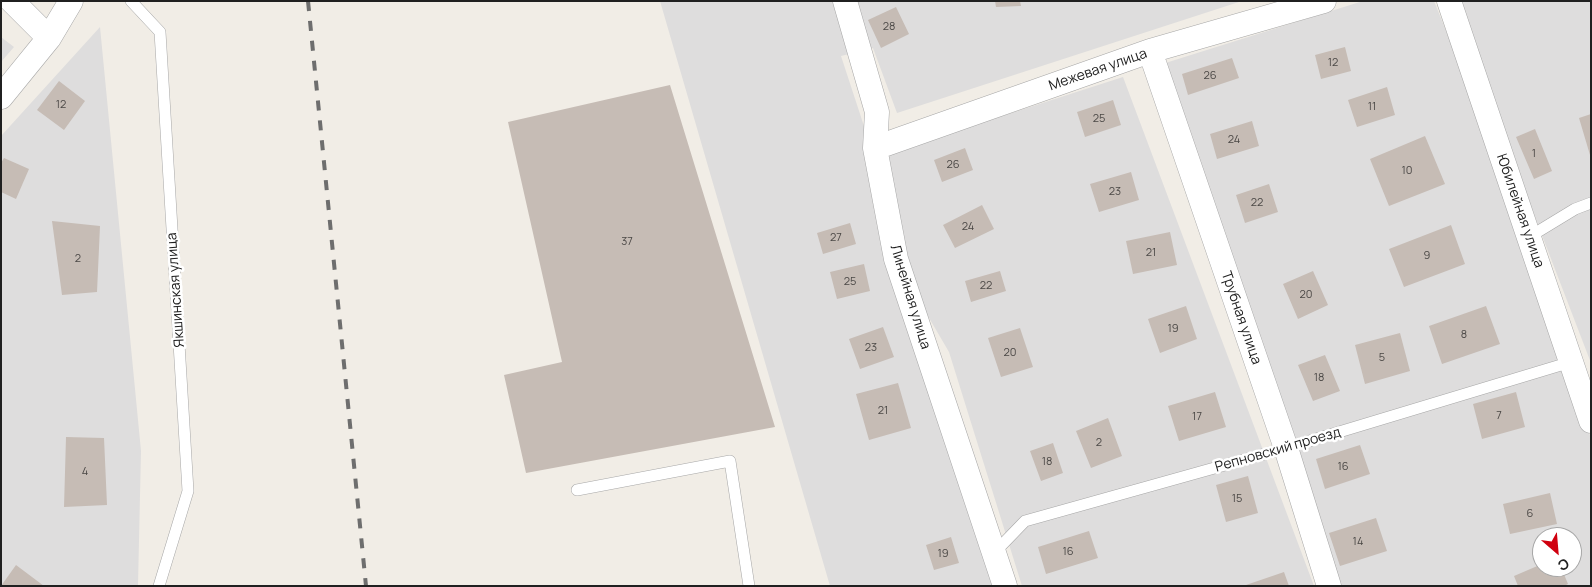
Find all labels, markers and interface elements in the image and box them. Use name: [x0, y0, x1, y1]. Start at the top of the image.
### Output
house number: 28: [883, 20, 895, 34]
street label: Межевая улица: [1047, 45, 1149, 95]
house number: 12: [1328, 56, 1338, 70]
house number: 26: [1203, 69, 1217, 83]
house number: 12: [56, 98, 66, 112]
house number: 11: [1368, 100, 1376, 114]
house number: 25: [1093, 112, 1105, 126]
house number: 24: [1228, 133, 1240, 147]
house number: 1: [1532, 147, 1536, 161]
street label: Юбилейная улица: [1493, 152, 1547, 270]
house number: 26: [946, 158, 960, 172]
house number: 10: [1402, 164, 1412, 178]
house number: 23: [1109, 185, 1121, 199]
house number: 22: [1251, 196, 1263, 210]
house number: 24: [962, 220, 974, 234]
house number: 27: [830, 231, 842, 245]
street label: Якшинская улица: [164, 232, 188, 348]
house number: 37: [621, 235, 633, 249]
street label: Линейная улица: [886, 243, 934, 351]
house number: 21: [1146, 246, 1156, 260]
house number: 9: [1424, 249, 1430, 263]
house number: 2: [75, 252, 81, 266]
street label: Трубная улица: [1217, 269, 1265, 367]
house number: 25: [844, 275, 856, 289]
house number: 22: [980, 279, 992, 293]
house number: 20: [1300, 288, 1312, 302]
house number: 19: [1167, 322, 1179, 336]
house number: 8: [1461, 328, 1467, 342]
house number: 23: [865, 341, 877, 355]
house number: 20: [1004, 346, 1016, 360]
house number: 5: [1379, 351, 1385, 365]
house number: 18: [1314, 371, 1324, 385]
house number: 21: [878, 404, 888, 418]
house number: 7: [1496, 409, 1502, 423]
house number: 17: [1192, 410, 1202, 424]
street label: Репновский проезд: [1213, 424, 1343, 476]
house number: 2: [1096, 436, 1102, 450]
house number: 18: [1042, 455, 1052, 469]
house number: 16: [1337, 460, 1349, 474]
house number: 4: [82, 465, 88, 479]
house number: 15: [1232, 492, 1242, 506]
house number: 6: [1527, 507, 1533, 521]
north arrow: [1532, 527, 1582, 577]
house number: 14: [1353, 535, 1363, 549]
house number: 16: [1062, 545, 1074, 559]
house number: 19: [937, 547, 949, 561]
text: С: [1555, 554, 1573, 576]

